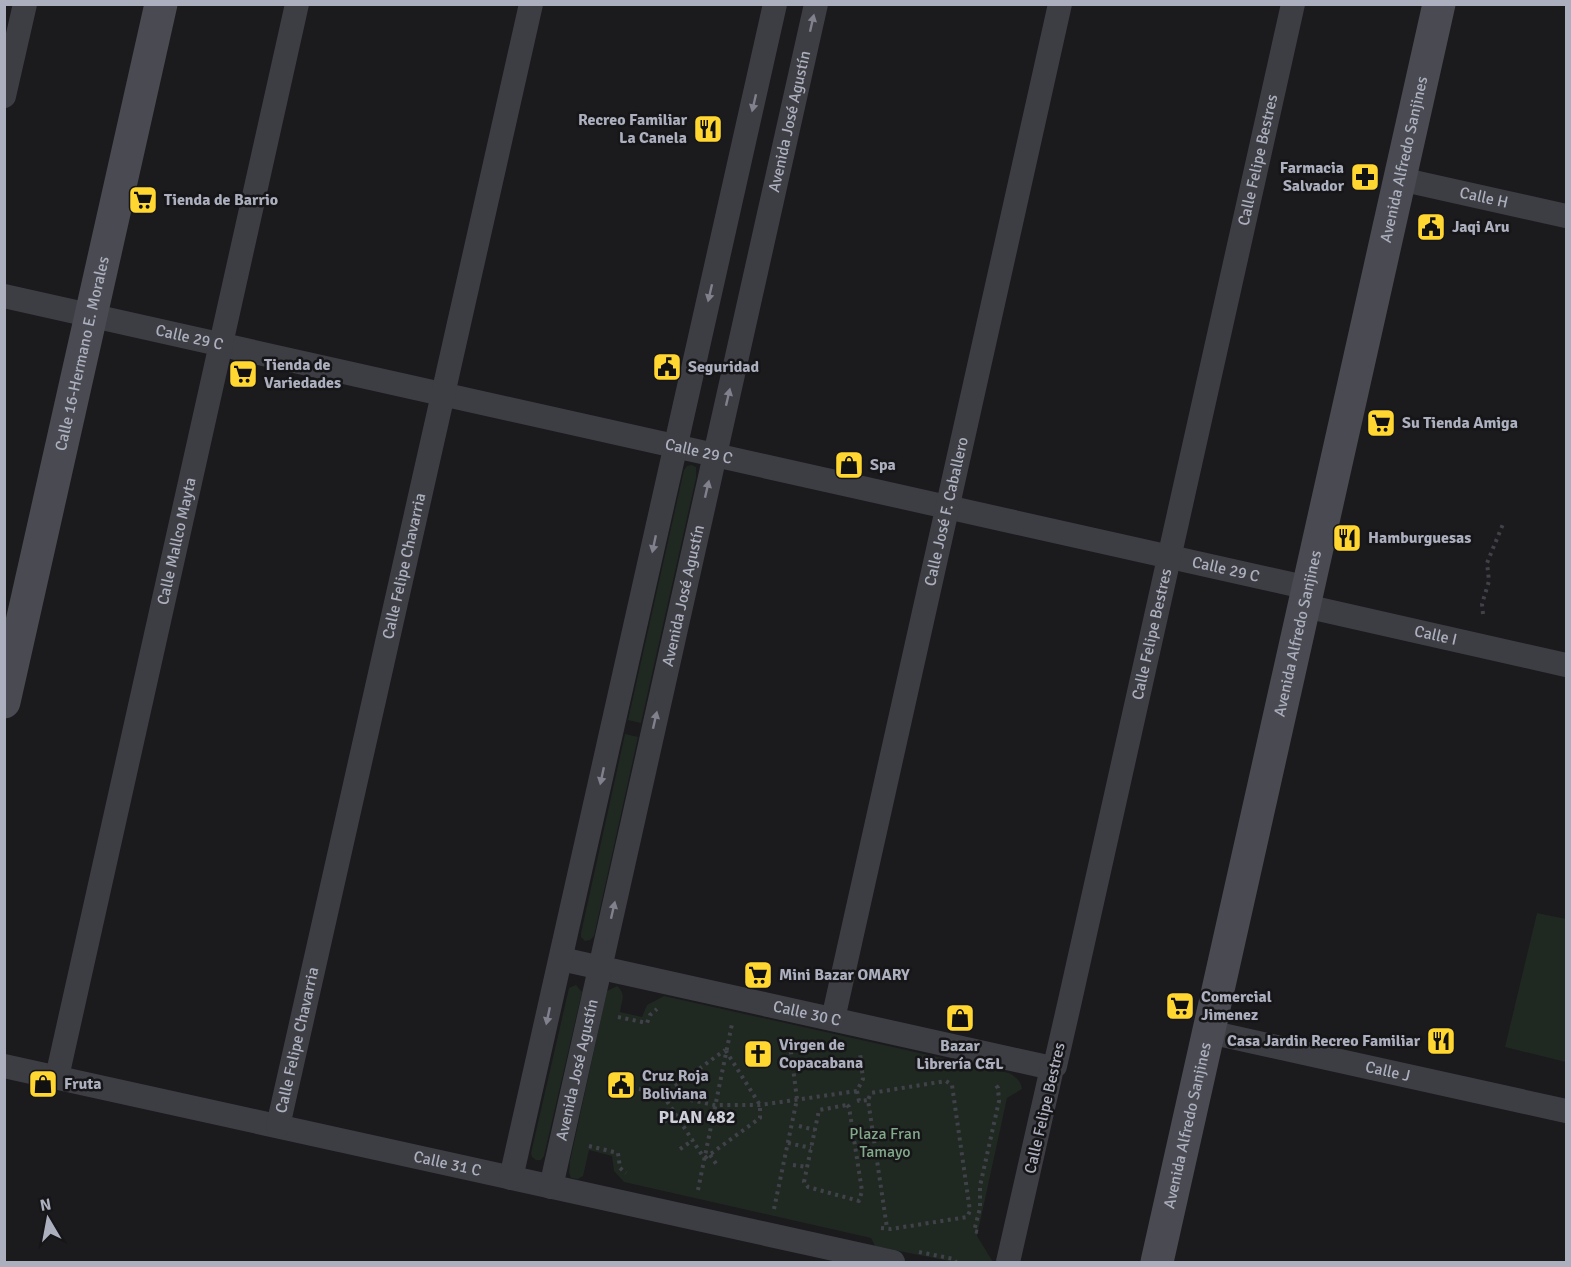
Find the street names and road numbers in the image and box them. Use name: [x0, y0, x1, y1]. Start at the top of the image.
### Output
street label: Avenida José Agustín: [764, 49, 815, 194]
street label: Avenida Alfredo Sanjines: [1376, 74, 1433, 244]
street label: Calle Felipe Bestres: [1234, 92, 1282, 228]
street label: Calle H: [1458, 183, 1510, 213]
street label: Calle 16-Hermano E. Morales: [51, 254, 114, 453]
street label: Calle 29 C: [154, 320, 225, 355]
street label: Calle 29 C: [663, 434, 735, 469]
street label: Calle José F. Caballero: [920, 435, 973, 588]
street label: Calle Mallco Mayta: [153, 476, 201, 607]
street label: Calle Felipe Chavarria: [378, 491, 430, 641]
street label: Avenida José Agustín: [658, 523, 709, 668]
street label: Avenida Alfredo Sanjines: [1270, 548, 1326, 719]
street label: Calle 29 C: [1190, 552, 1262, 587]
street label: Calle Felipe Bestres: [1128, 567, 1176, 702]
street label: Calle I: [1413, 621, 1459, 650]
street label: Calle Felipe Chavarria: [271, 965, 324, 1115]
street label: Calle 30 C: [771, 996, 843, 1031]
street label: Avenida José Agustín: [552, 997, 603, 1143]
street label: Calle Felipe Bestres: [1020, 1040, 1070, 1176]
street label: Avenida Alfredo Sanjines: [1159, 1040, 1216, 1210]
street label: Calle J: [1363, 1057, 1412, 1086]
street label: Calle 31 C: [412, 1147, 483, 1181]

